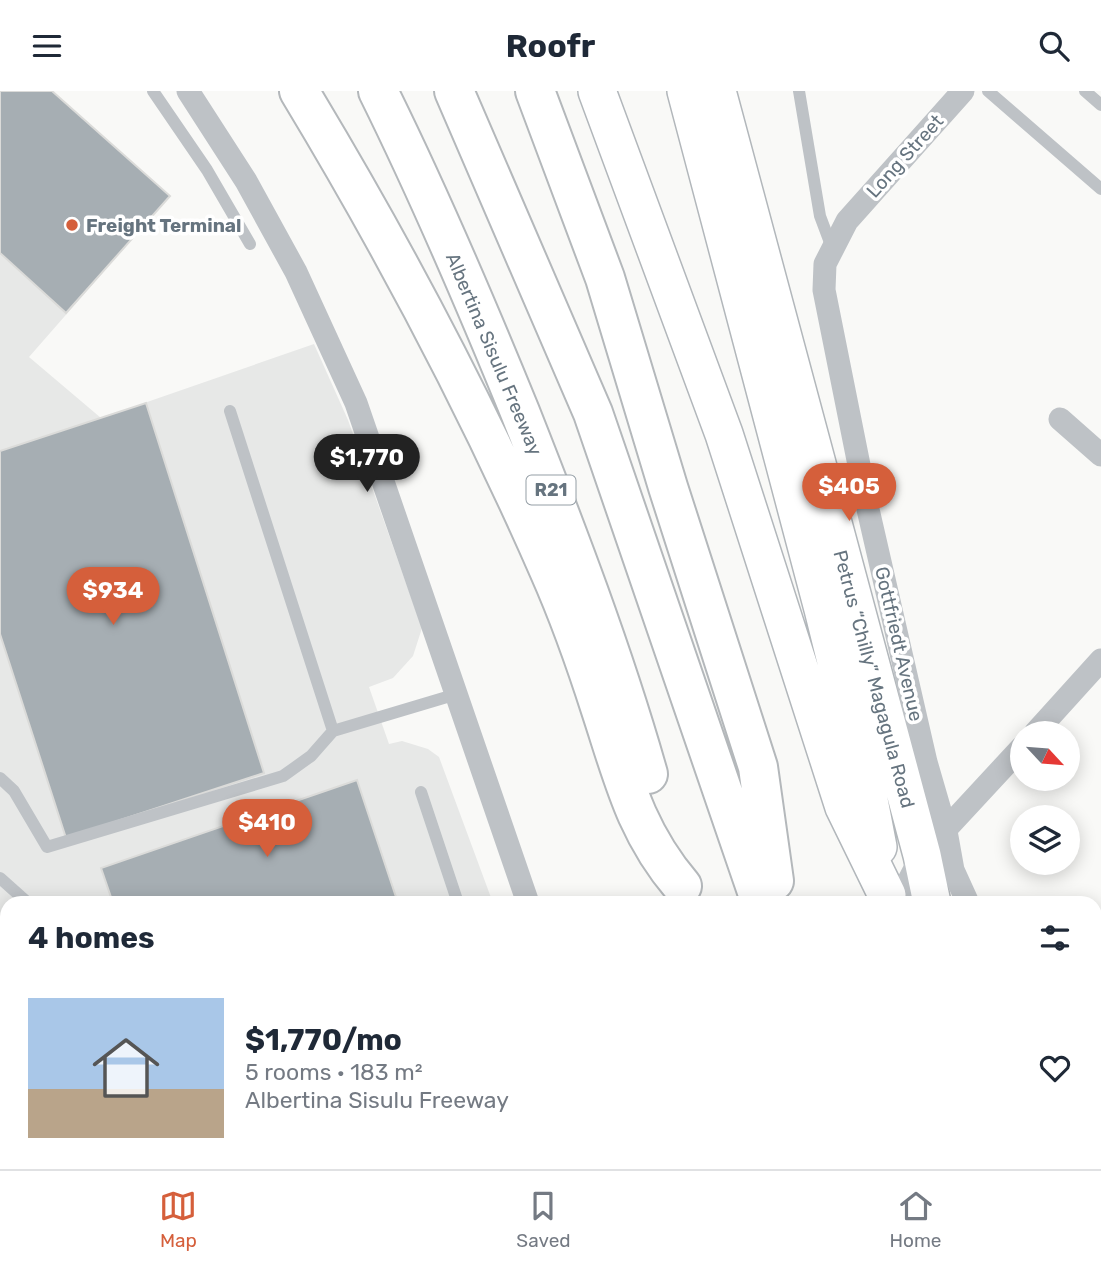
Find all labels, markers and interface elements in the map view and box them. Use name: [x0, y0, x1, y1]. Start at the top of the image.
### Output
icon: menu: [28, 27, 66, 65]
text: Roofr: [506, 27, 595, 65]
icon: search: [1035, 27, 1073, 65]
street label: Long Street: [862, 109, 949, 202]
place label: Freight Terminal: [86, 214, 242, 237]
marker: Freight Terminal: [64, 217, 80, 233]
street label: Albertina Sisulu Freeway: [441, 249, 547, 459]
pin: $1,770: [310, 435, 424, 494]
text: $1,770: [330, 443, 404, 471]
pin: $405: [808, 463, 890, 523]
text: $405: [818, 472, 880, 500]
road number: R21: [526, 475, 576, 505]
street label: Petrus “Chilly” Magagula Road: [828, 548, 920, 810]
street label: Gottfriedt Avenue: [870, 565, 928, 723]
pin: $934: [72, 567, 154, 627]
text: $934: [83, 576, 143, 604]
north arrow: [1010, 721, 1080, 791]
map controls: [1010, 721, 1080, 875]
pin: $410: [226, 799, 308, 859]
button: layers: [1010, 805, 1080, 875]
text: $410: [238, 808, 296, 836]
icon: filters: [1036, 919, 1074, 957]
text: 4 homes: [28, 920, 155, 956]
text: $1,770/mo: [245, 1022, 402, 1058]
icon: home: [84, 1026, 168, 1110]
icon: heart: [1036, 1049, 1074, 1087]
text: 5 rooms · 183 m²: [245, 1058, 422, 1086]
text: Albertina Sisulu Freeway: [245, 1086, 509, 1114]
tab: Map: [159, 1187, 197, 1252]
tab: Saved: [516, 1187, 571, 1252]
tab: Home: [890, 1187, 942, 1252]

